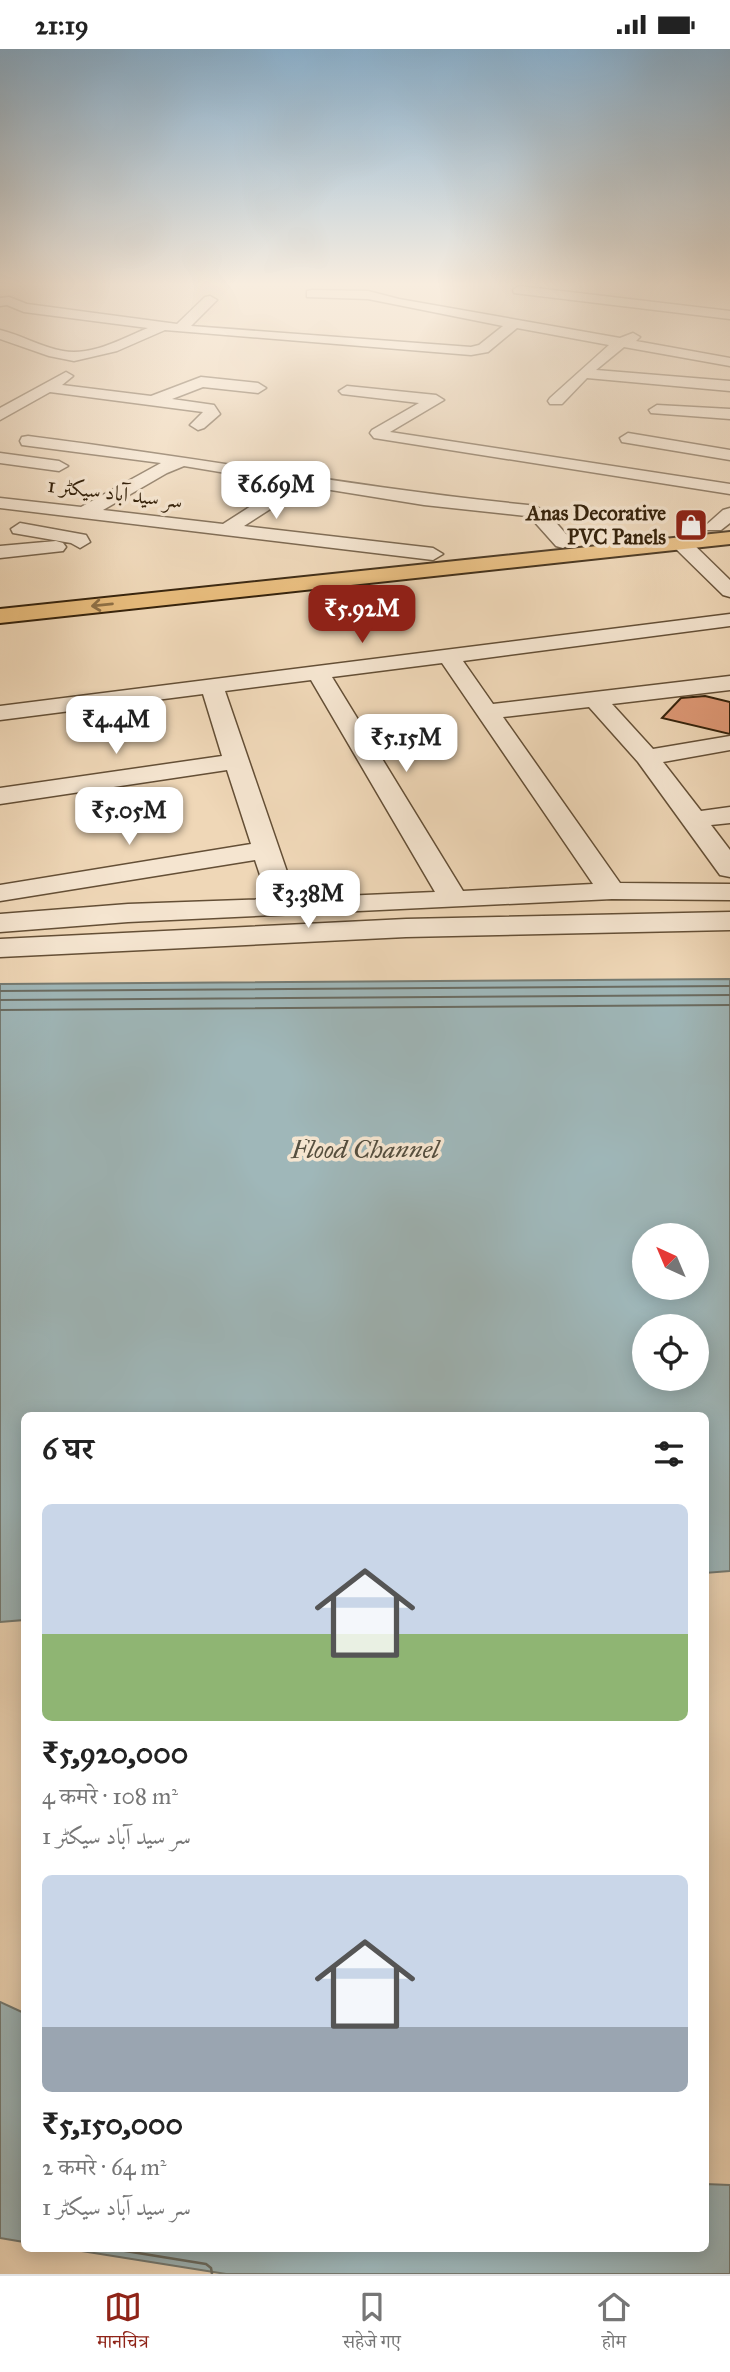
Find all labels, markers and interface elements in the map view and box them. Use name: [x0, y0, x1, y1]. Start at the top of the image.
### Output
text: 21:19: [35, 9, 89, 41]
pin: ₹6.69M: [219, 461, 333, 521]
text: ₹6.69M: [237, 470, 315, 498]
street label: سر سید آباد سیکٹر 1: [46, 472, 184, 515]
place label: Anas Decorative PVC Panels: [524, 500, 666, 550]
shop icon: Anas Decorative PVC Panels: [672, 506, 710, 544]
pin: ₹5.92M: [305, 585, 419, 645]
text: ₹5.92M: [324, 594, 400, 622]
one-way arrow: [91, 598, 114, 611]
pin: ₹4.4M: [67, 697, 165, 756]
text: ₹4.4M: [82, 705, 150, 733]
pin: ₹5.15M: [349, 715, 463, 774]
text: ₹5.15M: [370, 723, 442, 751]
pin: ₹5.05M: [72, 787, 186, 847]
text: ₹5.05M: [91, 796, 167, 824]
pin: ₹3.38M: [251, 871, 365, 930]
text: ₹3.38M: [272, 879, 344, 907]
water label: Flood Channel: [290, 1133, 441, 1165]
north arrow: [632, 1223, 709, 1300]
map controls: [632, 1223, 709, 1391]
button: locate: [632, 1314, 709, 1391]
text: 6 घर: [42, 1431, 94, 1467]
icon: filters: [650, 1435, 688, 1473]
icon: home: [302, 1550, 428, 1676]
text: ₹5,920,000: [42, 1735, 188, 1771]
text: 4 कमरे · 108 m²: [42, 1782, 178, 1810]
text: سر سید آباد سیکٹر 1: [42, 1822, 191, 1850]
icon: home: [302, 1921, 428, 2047]
text: ₹5,150,000: [42, 2106, 183, 2142]
text: 2 कमरे · 64 m²: [42, 2153, 167, 2181]
text: سر سید آباد سیکٹر 1: [42, 2193, 191, 2221]
tab: मानचित्र: [97, 2288, 149, 2360]
tab: सहेजे गए: [343, 2288, 401, 2360]
tab: होम: [595, 2288, 633, 2360]

